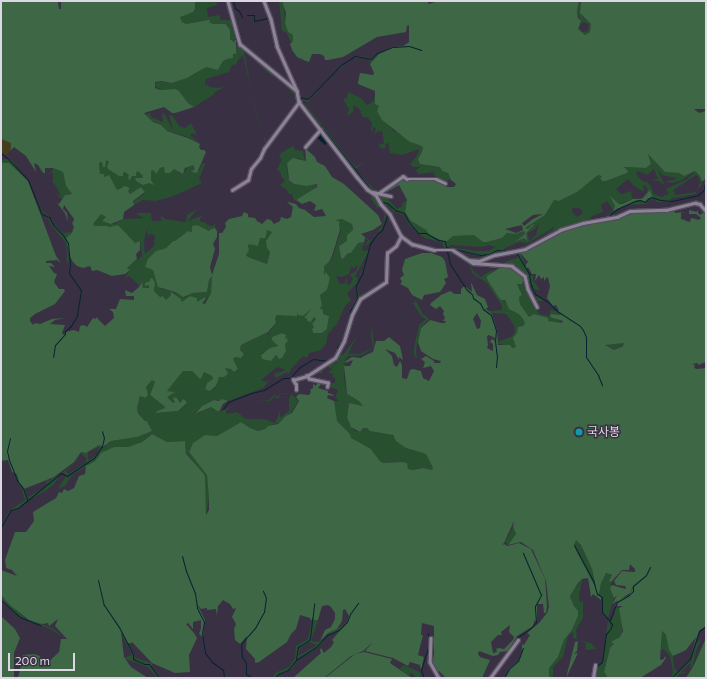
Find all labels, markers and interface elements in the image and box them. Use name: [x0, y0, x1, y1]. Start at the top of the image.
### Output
place label: 국사봉: [587, 425, 620, 439]
marker: 국사봉: [574, 427, 584, 437]
scale bar: [10, 645, 77, 671]
text: 200 m: [15, 653, 50, 667]

